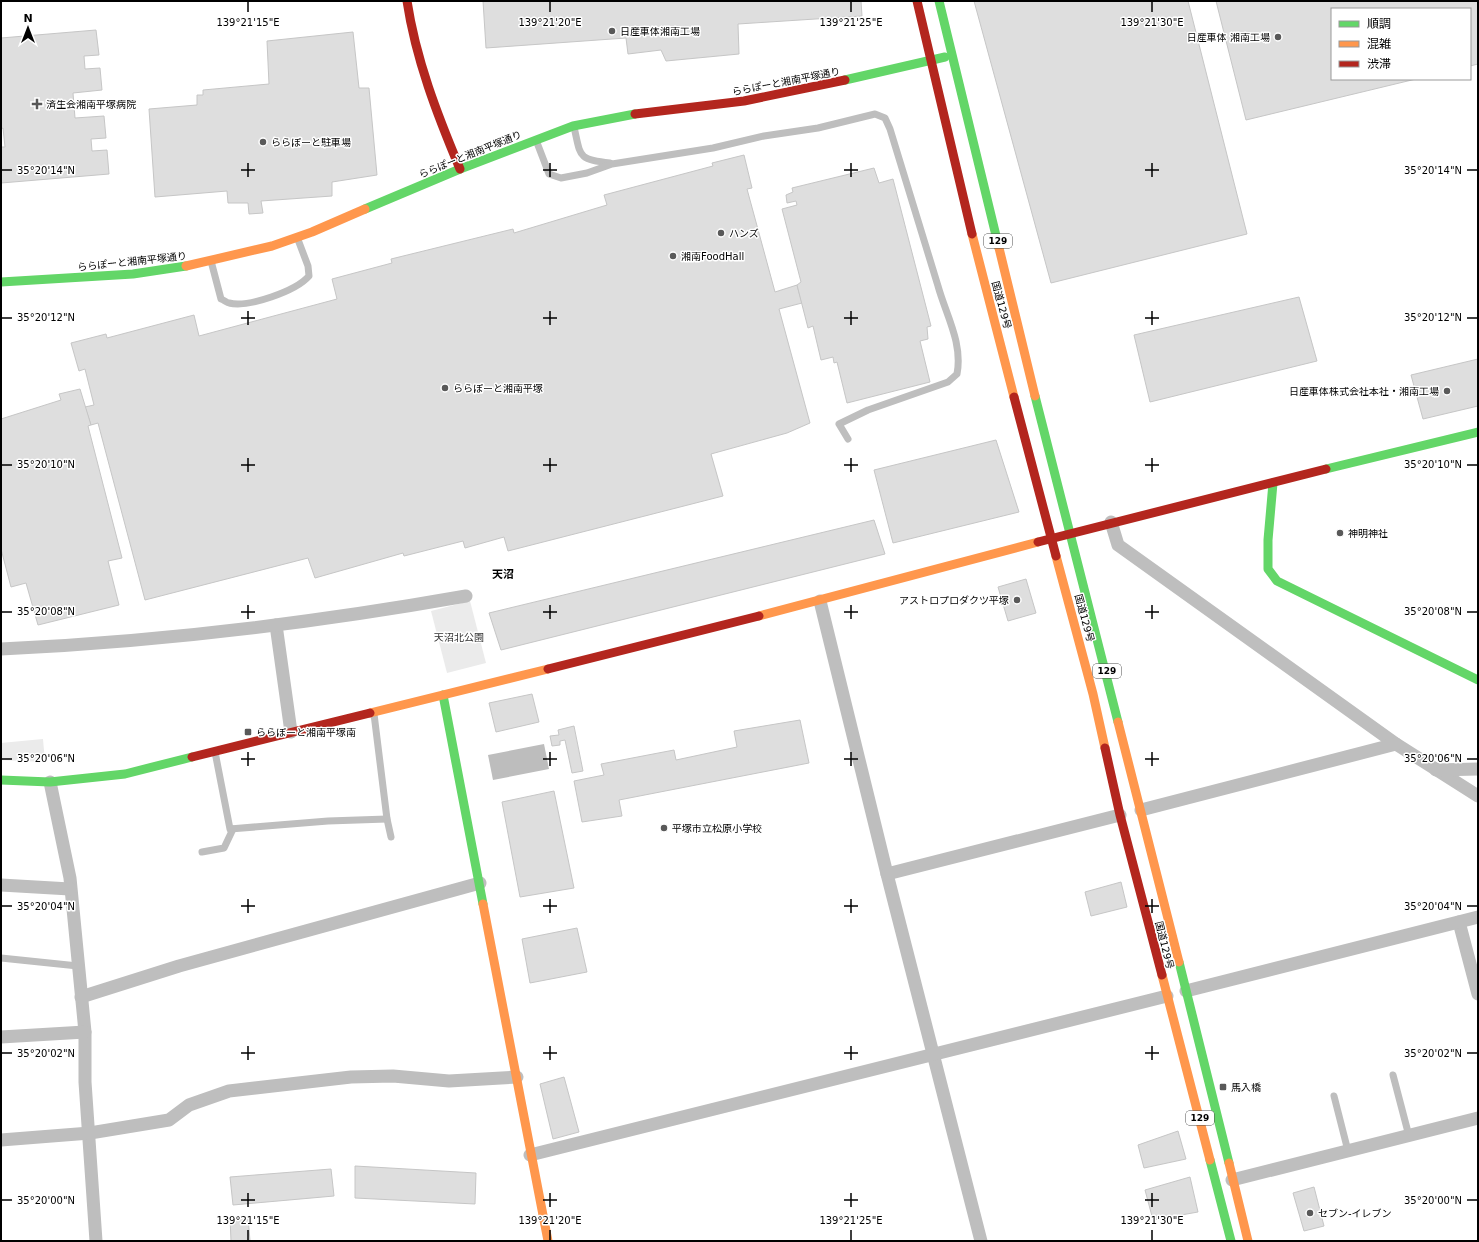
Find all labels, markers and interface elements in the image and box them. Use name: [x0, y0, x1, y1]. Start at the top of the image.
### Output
north arrow: [8, 8, 48, 48]
legend: [1331, 8, 1471, 80]
text: N: [23, 12, 33, 25]
text: 139°21'15"E: [216, 17, 280, 28]
text: 139°21'20"E: [518, 17, 582, 28]
text: 139°21'25"E: [819, 17, 883, 28]
text: 139°21'30"E: [1120, 17, 1184, 28]
text: 順調: [1367, 17, 1391, 31]
marker: 日産車体湘南工場: [607, 26, 617, 36]
place label: 日産車体湘南工場: [620, 26, 700, 37]
place label: 日産車体 湘南工場: [1187, 32, 1270, 43]
marker: 日産車体 湘南工場: [1273, 32, 1283, 42]
text: 混雑: [1367, 37, 1391, 51]
text: 渋滞: [1367, 57, 1391, 71]
street label: ららぽーと湘南平塚通り: [731, 66, 841, 97]
marker: 済生会湘南平塚病院: [31, 98, 43, 110]
place label: 済生会湘南平塚病院: [46, 99, 136, 110]
street label: ららぽーと湘南平塚通り: [417, 129, 523, 180]
marker: ららぽーと駐車場: [258, 137, 268, 147]
place label: ららぽーと駐車場: [271, 137, 351, 148]
text: 35°20'14"N: [17, 165, 75, 176]
text: 35°20'14"N: [1404, 165, 1462, 176]
marker: ハンズ: [716, 228, 726, 238]
place label: ハンズ: [729, 228, 759, 239]
road number: 129: [984, 234, 1012, 248]
street label: ららぽーと湘南平塚通り: [77, 250, 187, 273]
marker: 湘南FoodHall: [668, 251, 678, 261]
place label: 湘南FoodHall: [681, 251, 744, 262]
street label: 国道129号: [990, 280, 1013, 330]
text: 35°20'12"N: [17, 312, 75, 323]
text: 35°20'12"N: [1404, 312, 1462, 323]
marker: ららぽーと湘南平塚: [440, 383, 450, 393]
place label: ららぽーと湘南平塚: [453, 383, 543, 394]
place label: 日産車体株式会社本社・湘南工場: [1289, 386, 1439, 397]
marker: 日産車体株式会社本社・湘南工場: [1442, 386, 1452, 396]
text: 35°20'10"N: [17, 459, 75, 470]
text: 35°20'10"N: [1404, 459, 1462, 470]
marker: 神明神社: [1335, 528, 1345, 538]
place label: 神明神社: [1348, 528, 1388, 539]
district label: 天沼: [492, 568, 514, 581]
street label: 国道129号: [1073, 593, 1096, 643]
place label: アストロプロダクツ平塚: [899, 595, 1009, 606]
marker: アストロプロダクツ平塚: [1012, 595, 1022, 605]
text: 35°20'08"N: [17, 606, 75, 617]
text: 35°20'08"N: [1404, 606, 1462, 617]
park label: 天沼北公園: [434, 632, 484, 643]
road number: 129: [1093, 664, 1121, 678]
marker: ららぽーと湘南平塚南: [243, 727, 253, 737]
place label: ららぽーと湘南平塚南: [256, 727, 356, 738]
text: 35°20'06"N: [17, 753, 75, 764]
text: 35°20'06"N: [1404, 753, 1462, 764]
marker: 平塚市立松原小学校: [659, 823, 669, 833]
place label: 平塚市立松原小学校: [672, 823, 762, 834]
text: 35°20'04"N: [17, 901, 75, 912]
text: 35°20'04"N: [1404, 901, 1462, 912]
street label: 国道129号: [1153, 920, 1176, 970]
text: 35°20'02"N: [17, 1048, 75, 1059]
text: 35°20'02"N: [1404, 1048, 1462, 1059]
marker: 馬入橋: [1218, 1082, 1228, 1092]
place label: 馬入橋: [1231, 1082, 1261, 1093]
road number: 129: [1186, 1111, 1214, 1125]
text: 35°20'00"N: [17, 1195, 75, 1206]
text: 35°20'00"N: [1404, 1195, 1462, 1206]
marker: セブン-イレブン: [1305, 1208, 1315, 1218]
place label: セブン-イレブン: [1318, 1208, 1392, 1219]
text: 139°21'15"E: [216, 1215, 280, 1226]
text: 139°21'20"E: [518, 1215, 582, 1226]
text: 139°21'25"E: [819, 1215, 883, 1226]
text: 139°21'30"E: [1120, 1215, 1184, 1226]

